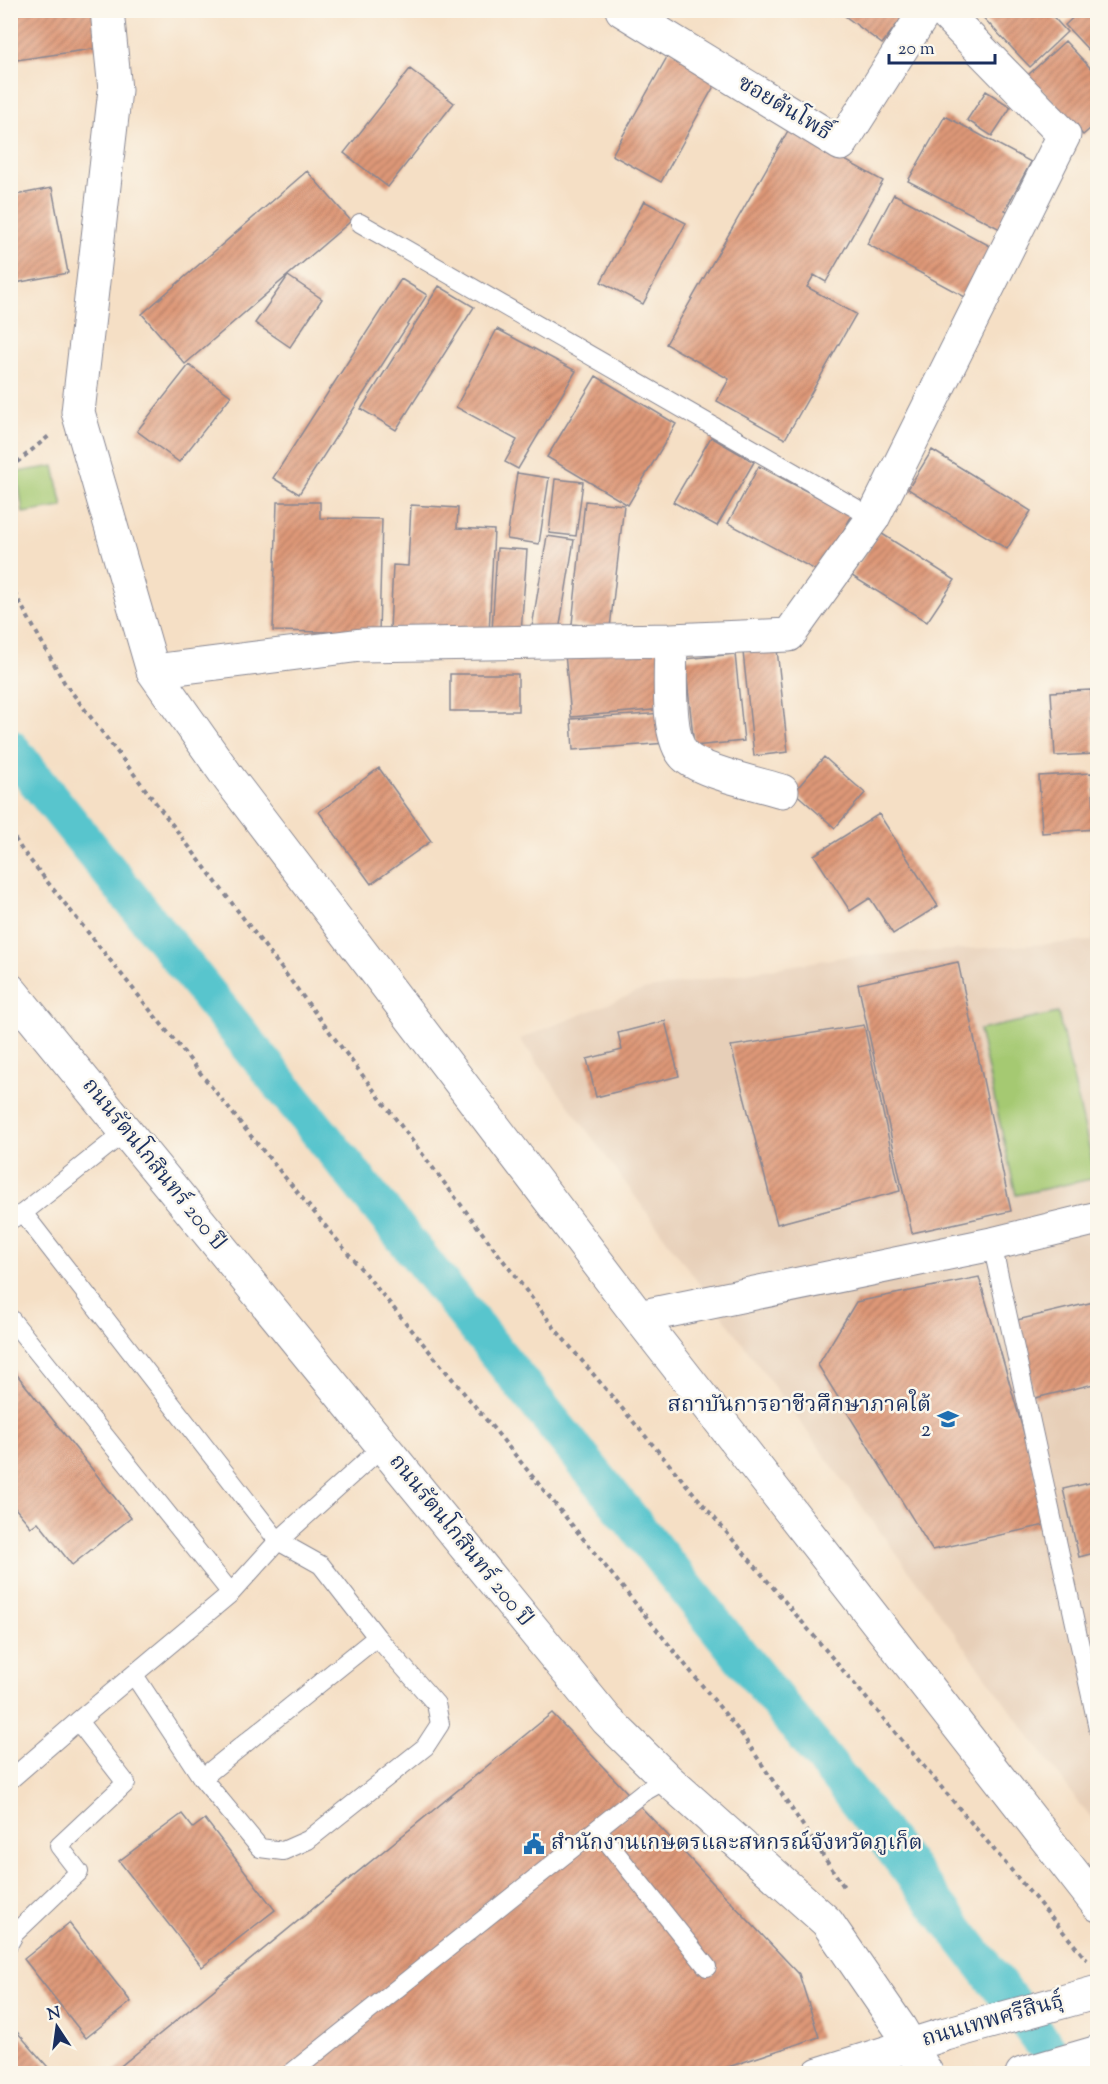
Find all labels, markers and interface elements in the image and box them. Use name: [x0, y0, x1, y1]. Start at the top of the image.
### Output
scale bar: [889, 27, 996, 65]
text: 20 m: [898, 37, 935, 63]
street label: ซอยต้นโพธิ์: [731, 66, 840, 151]
street label: ถนนรัตนโกสินทร์ 200 ปี: [73, 1071, 234, 1258]
place label: สถาบันการอาชีวศึกษาภาคใต้ 2: [667, 1389, 931, 1447]
school or university icon: สถาบันการอาชีวศึกษาภาคใต้ 2: [936, 1407, 960, 1431]
street label: ถนนรัตนโกสินทร์ 200 ปี: [380, 1447, 541, 1634]
place label: สำนักงานเกษตรและสหกรณ์จังหวัดภูเก็ต: [551, 1828, 923, 1860]
public building icon: สำนักงานเกษตรและสหกรณ์จังหวัดภูเก็ต: [522, 1832, 546, 1856]
street label: ถนนเทพศรีสินธุ์: [918, 1985, 1068, 2057]
north arrow: [27, 1997, 87, 2057]
text: N: [45, 2002, 63, 2027]

